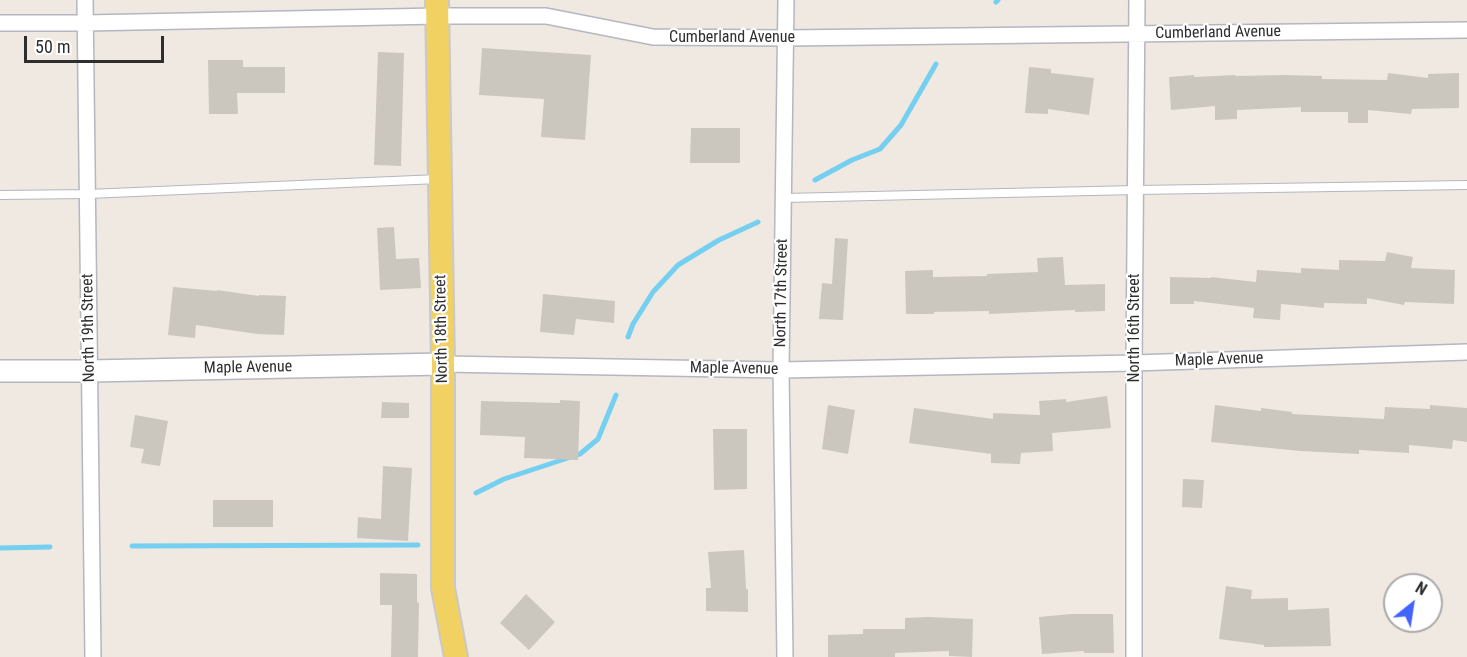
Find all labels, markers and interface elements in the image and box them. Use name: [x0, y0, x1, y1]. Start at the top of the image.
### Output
street label: Cumberland Avenue: [1155, 22, 1281, 44]
scale bar: [27, 24, 166, 62]
street label: Cumberland Avenue: [669, 28, 795, 48]
text: 50 m: [35, 36, 70, 57]
street label: North 17th Street: [771, 238, 793, 348]
street label: North 19th Street: [78, 273, 100, 383]
street label: North 18th Street: [431, 274, 453, 384]
street label: North 16th Street: [1125, 274, 1145, 382]
street label: Maple Avenue: [1174, 349, 1264, 371]
street label: Maple Avenue: [204, 358, 292, 378]
street label: Maple Avenue: [690, 359, 778, 379]
north arrow: [1383, 573, 1443, 633]
text: N: [1412, 578, 1430, 599]

